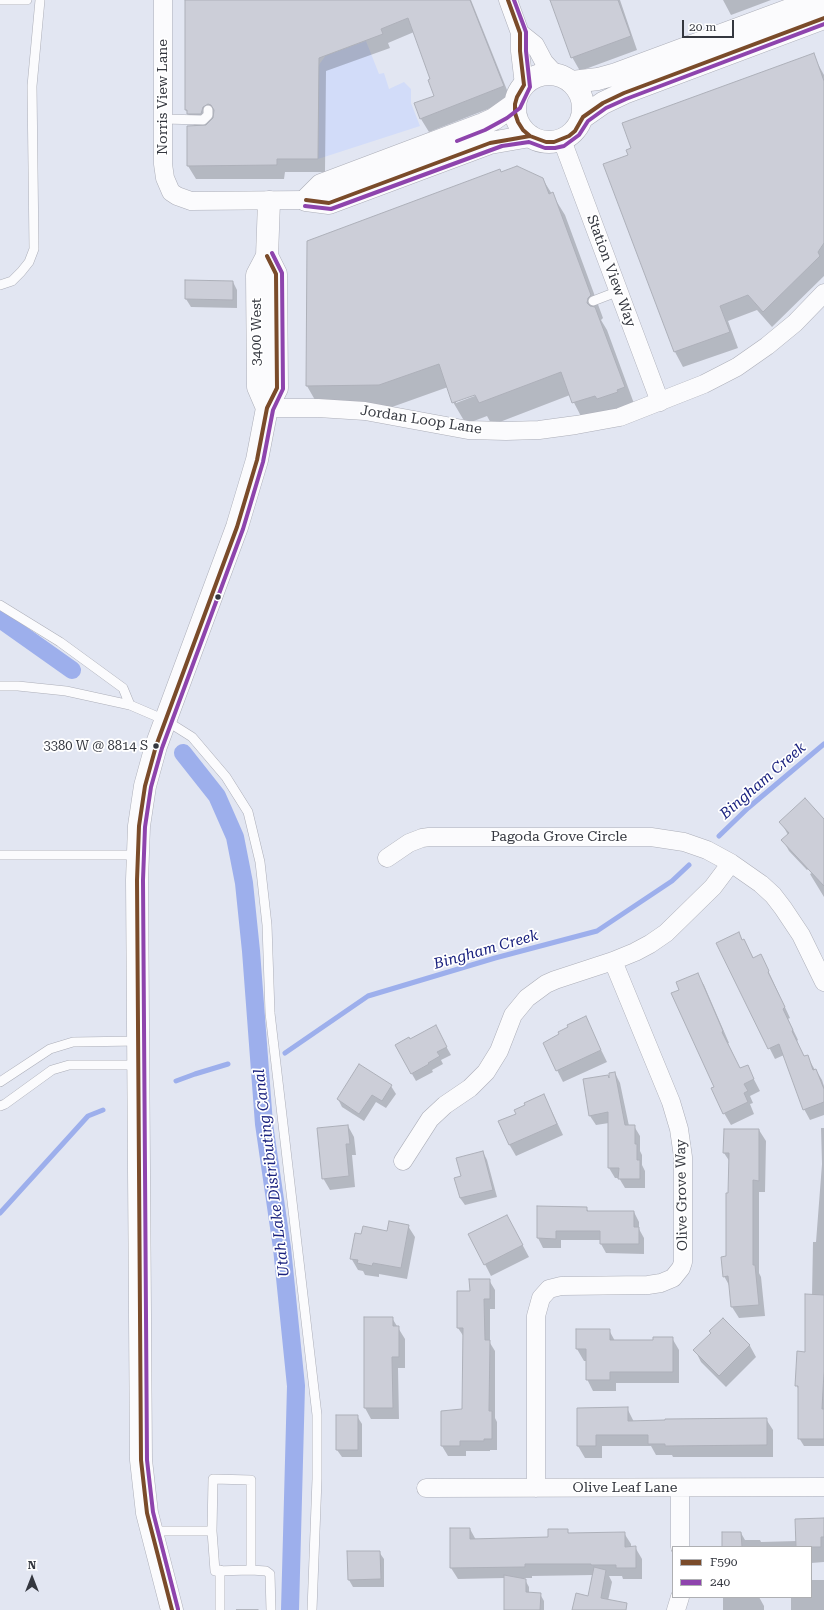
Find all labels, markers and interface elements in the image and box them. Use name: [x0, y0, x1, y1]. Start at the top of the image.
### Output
scale bar: [684, 12, 736, 38]
text: 20 m: [689, 20, 716, 34]
street label: Norris View Lane: [155, 39, 171, 155]
street label: Station View Way: [583, 213, 639, 329]
street label: 3400 West: [249, 298, 265, 366]
street label: Jordan Loop Lane: [359, 402, 483, 438]
unlabelled marker: [213, 592, 223, 602]
place label: 3380 W @ 8814 S: [43, 738, 148, 754]
water label: Bingham Creek: [716, 739, 810, 823]
marker: 3380 W @ 8814 S: [151, 741, 161, 751]
street label: Pagoda Grove Circle: [491, 829, 627, 845]
water label: Bingham Creek: [432, 926, 540, 974]
water label: Utah Lake Distributing Canal: [250, 1068, 294, 1278]
street label: Olive Grove Way: [673, 1139, 691, 1251]
street label: Olive Leaf Lane: [573, 1480, 677, 1496]
legend: [672, 1546, 812, 1598]
text: F590: [710, 1555, 737, 1569]
north arrow: [12, 1558, 52, 1598]
text: N: [28, 1559, 36, 1572]
text: 240: [710, 1575, 730, 1589]

